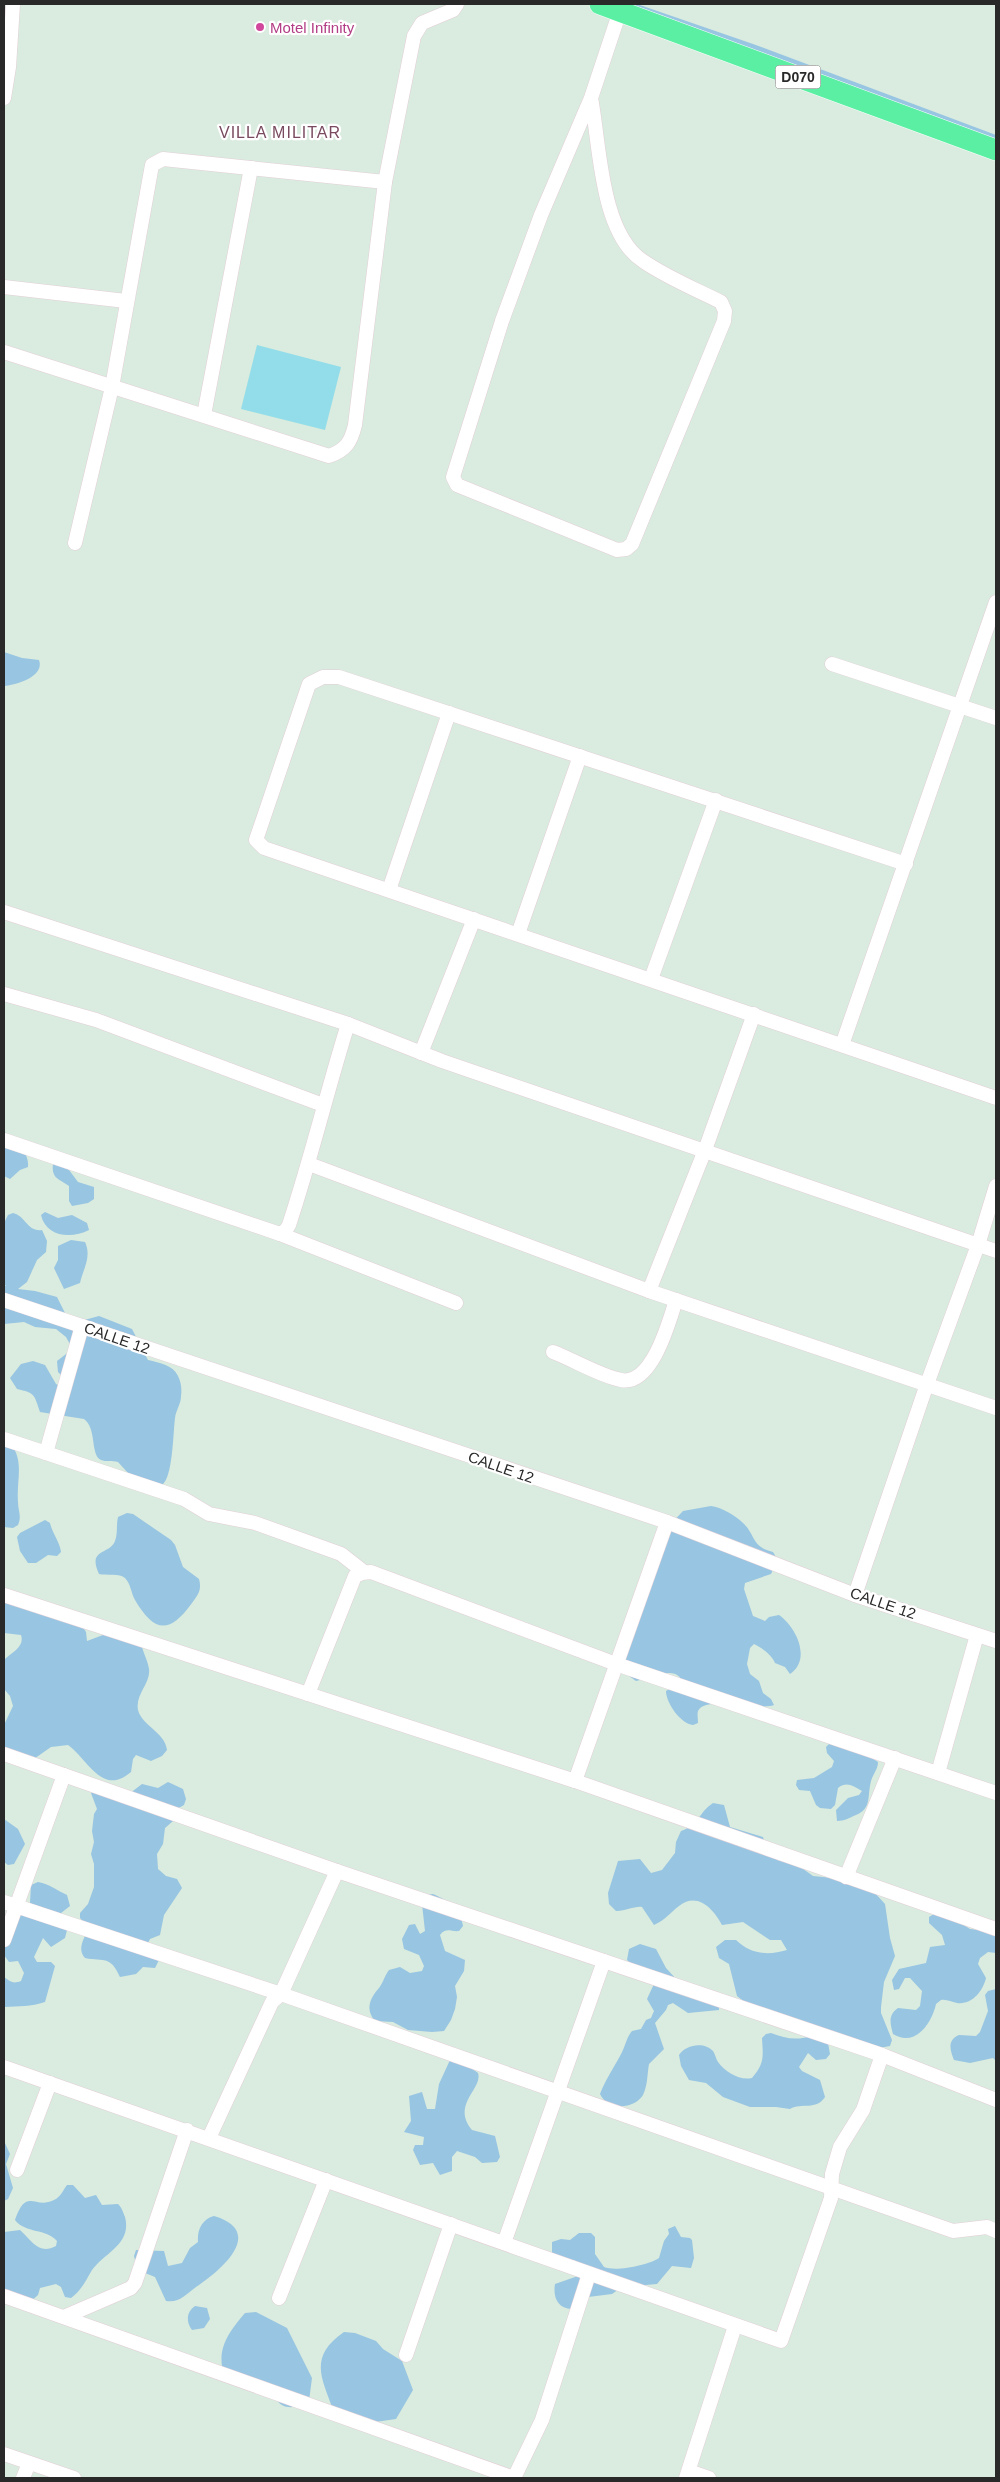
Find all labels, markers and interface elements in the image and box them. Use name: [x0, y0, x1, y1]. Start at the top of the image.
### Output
place label: Motel Infinity: [270, 19, 355, 36]
marker: Motel Infinity: [254, 21, 266, 33]
road number: D070: [776, 66, 820, 88]
district label: VILLA MILITAR: [219, 124, 341, 141]
street label: CALLE 12: [82, 1319, 152, 1357]
street label: CALLE 12: [466, 1448, 536, 1486]
street label: CALLE 12: [848, 1584, 918, 1622]

